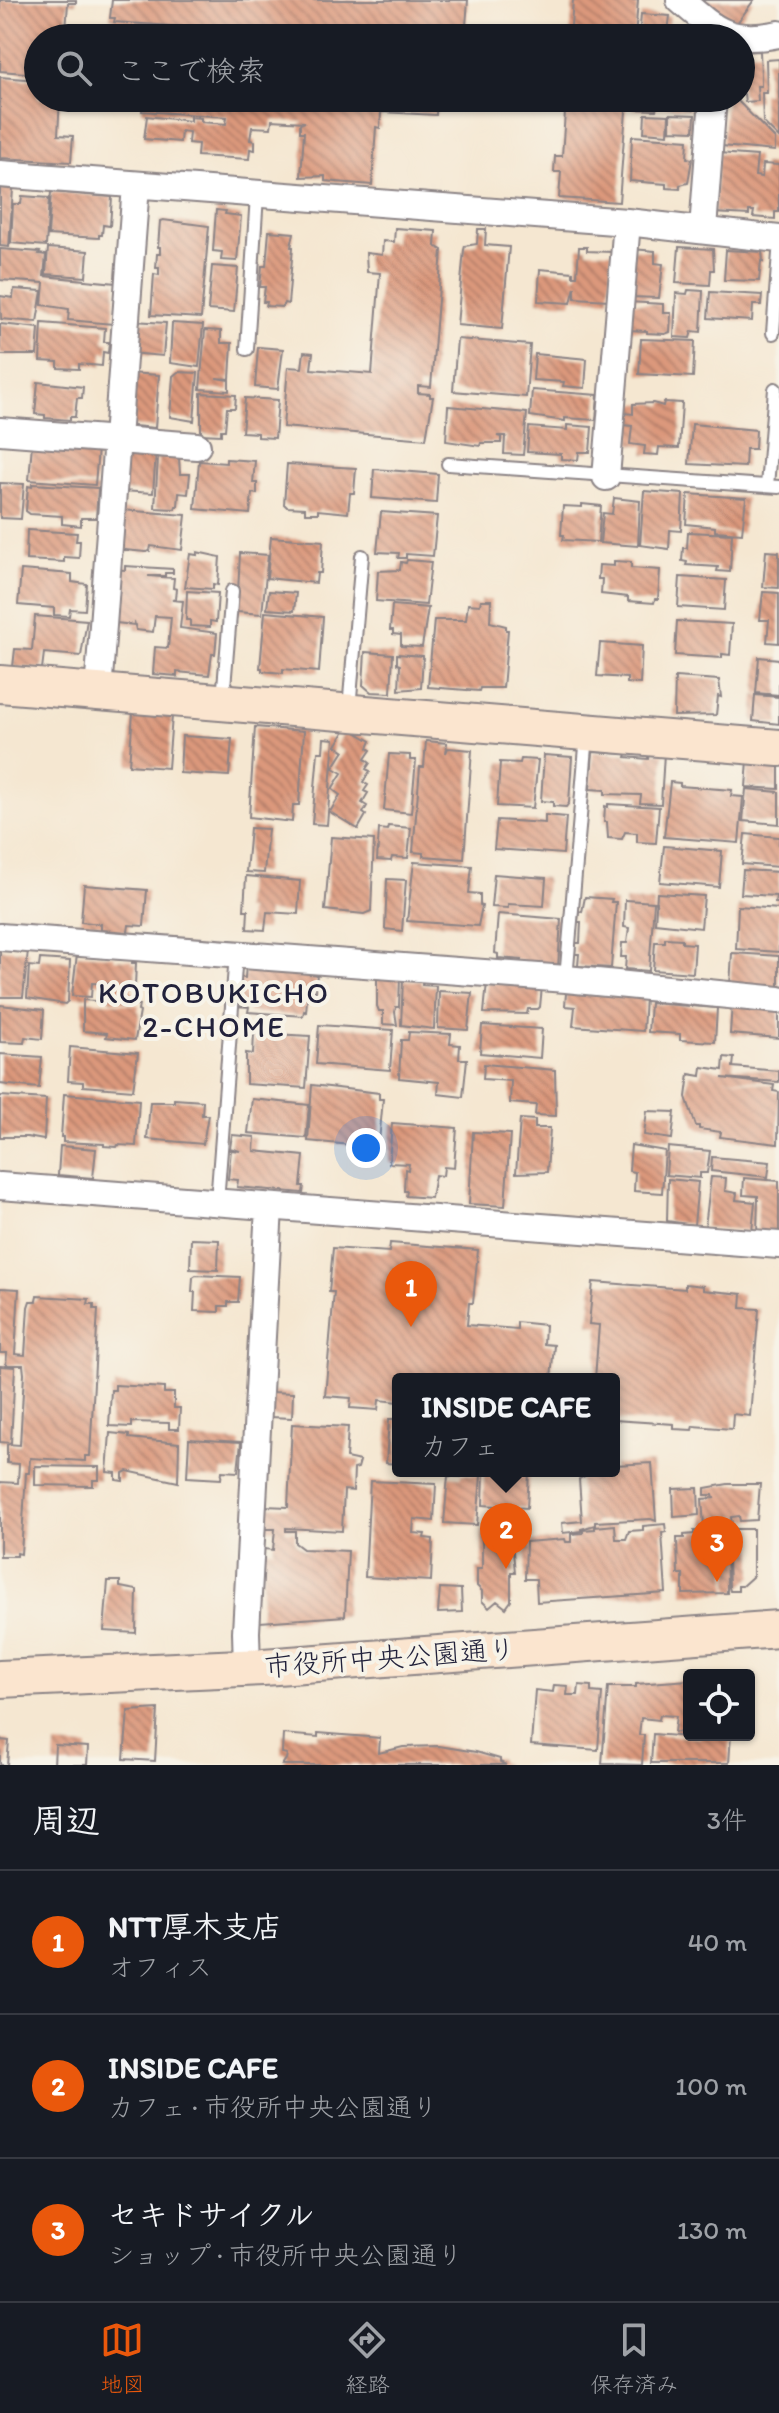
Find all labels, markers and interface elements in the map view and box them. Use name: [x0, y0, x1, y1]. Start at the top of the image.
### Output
search box: [24, 24, 755, 112]
icon: search: [52, 46, 96, 90]
text: ここで検索: [116, 52, 266, 89]
district label: KOTOBUKICHO 2-CHOME: [98, 974, 330, 1045]
your location: [346, 1128, 386, 1168]
pin: 1: [385, 1261, 437, 1327]
popup: [392, 1373, 620, 1477]
text: INSIDE CAFE: [421, 1388, 591, 1425]
text: カフェ: [421, 1430, 499, 1462]
pin: 2: [480, 1503, 532, 1569]
pin: 3: [691, 1516, 743, 1582]
street label: 市役所中央公園通り: [263, 1631, 517, 1683]
map controls: [683, 1669, 755, 1741]
button: locate: [683, 1669, 755, 1741]
text: 周辺: [32, 1800, 100, 1841]
text: 3件: [707, 1804, 747, 1836]
text: NTT厚木支店: [108, 1908, 282, 1945]
text: 1: [52, 1926, 64, 1958]
text: 40 m: [688, 1926, 747, 1958]
text: オフィス: [108, 1951, 212, 1983]
text: INSIDE CAFE: [108, 2049, 278, 2086]
text: 2: [51, 2070, 65, 2102]
text: 100 m: [675, 2070, 747, 2102]
text: カフェ · 市役所中央公園通り: [108, 2091, 438, 2123]
text: セキドサイクル: [108, 2196, 314, 2233]
text: 3: [51, 2214, 65, 2246]
text: 130 m: [677, 2214, 747, 2246]
text: ショップ · 市役所中央公園通り: [108, 2239, 463, 2271]
tab: 地図: [100, 2318, 145, 2398]
tab: 経路: [345, 2318, 390, 2398]
tab: 保存済み: [590, 2318, 679, 2398]

